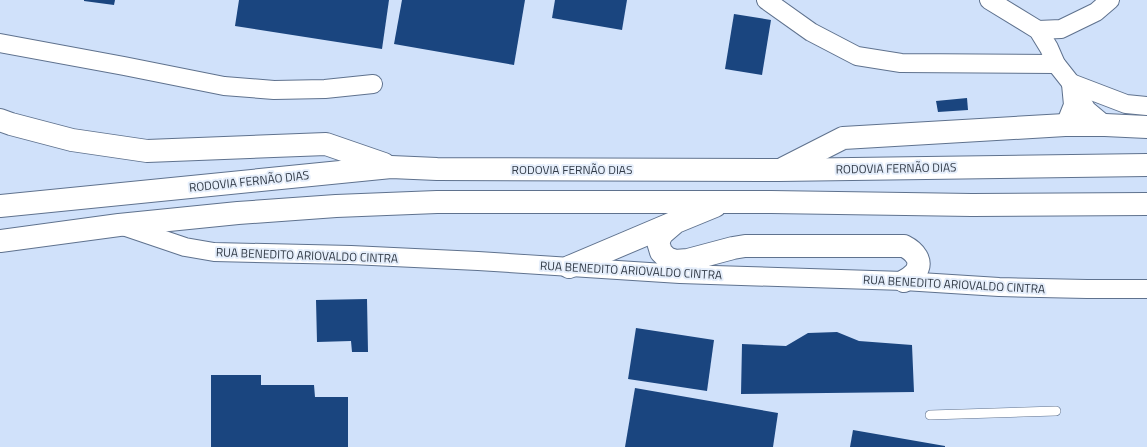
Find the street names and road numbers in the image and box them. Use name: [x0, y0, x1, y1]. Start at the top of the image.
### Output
street label: RODOVIA FERNÃO DIAS: [835, 157, 957, 179]
street label: RODOVIA FERNÃO DIAS: [512, 160, 632, 179]
street label: RODOVIA FERNÃO DIAS: [188, 165, 310, 197]
street label: RUA BENEDITO ARIOVALDO CINTRA: [216, 242, 398, 268]
street label: RUA BENEDITO ARIOVALDO CINTRA: [539, 256, 723, 284]
street label: RUA BENEDITO ARIOVALDO CINTRA: [862, 270, 1046, 298]

